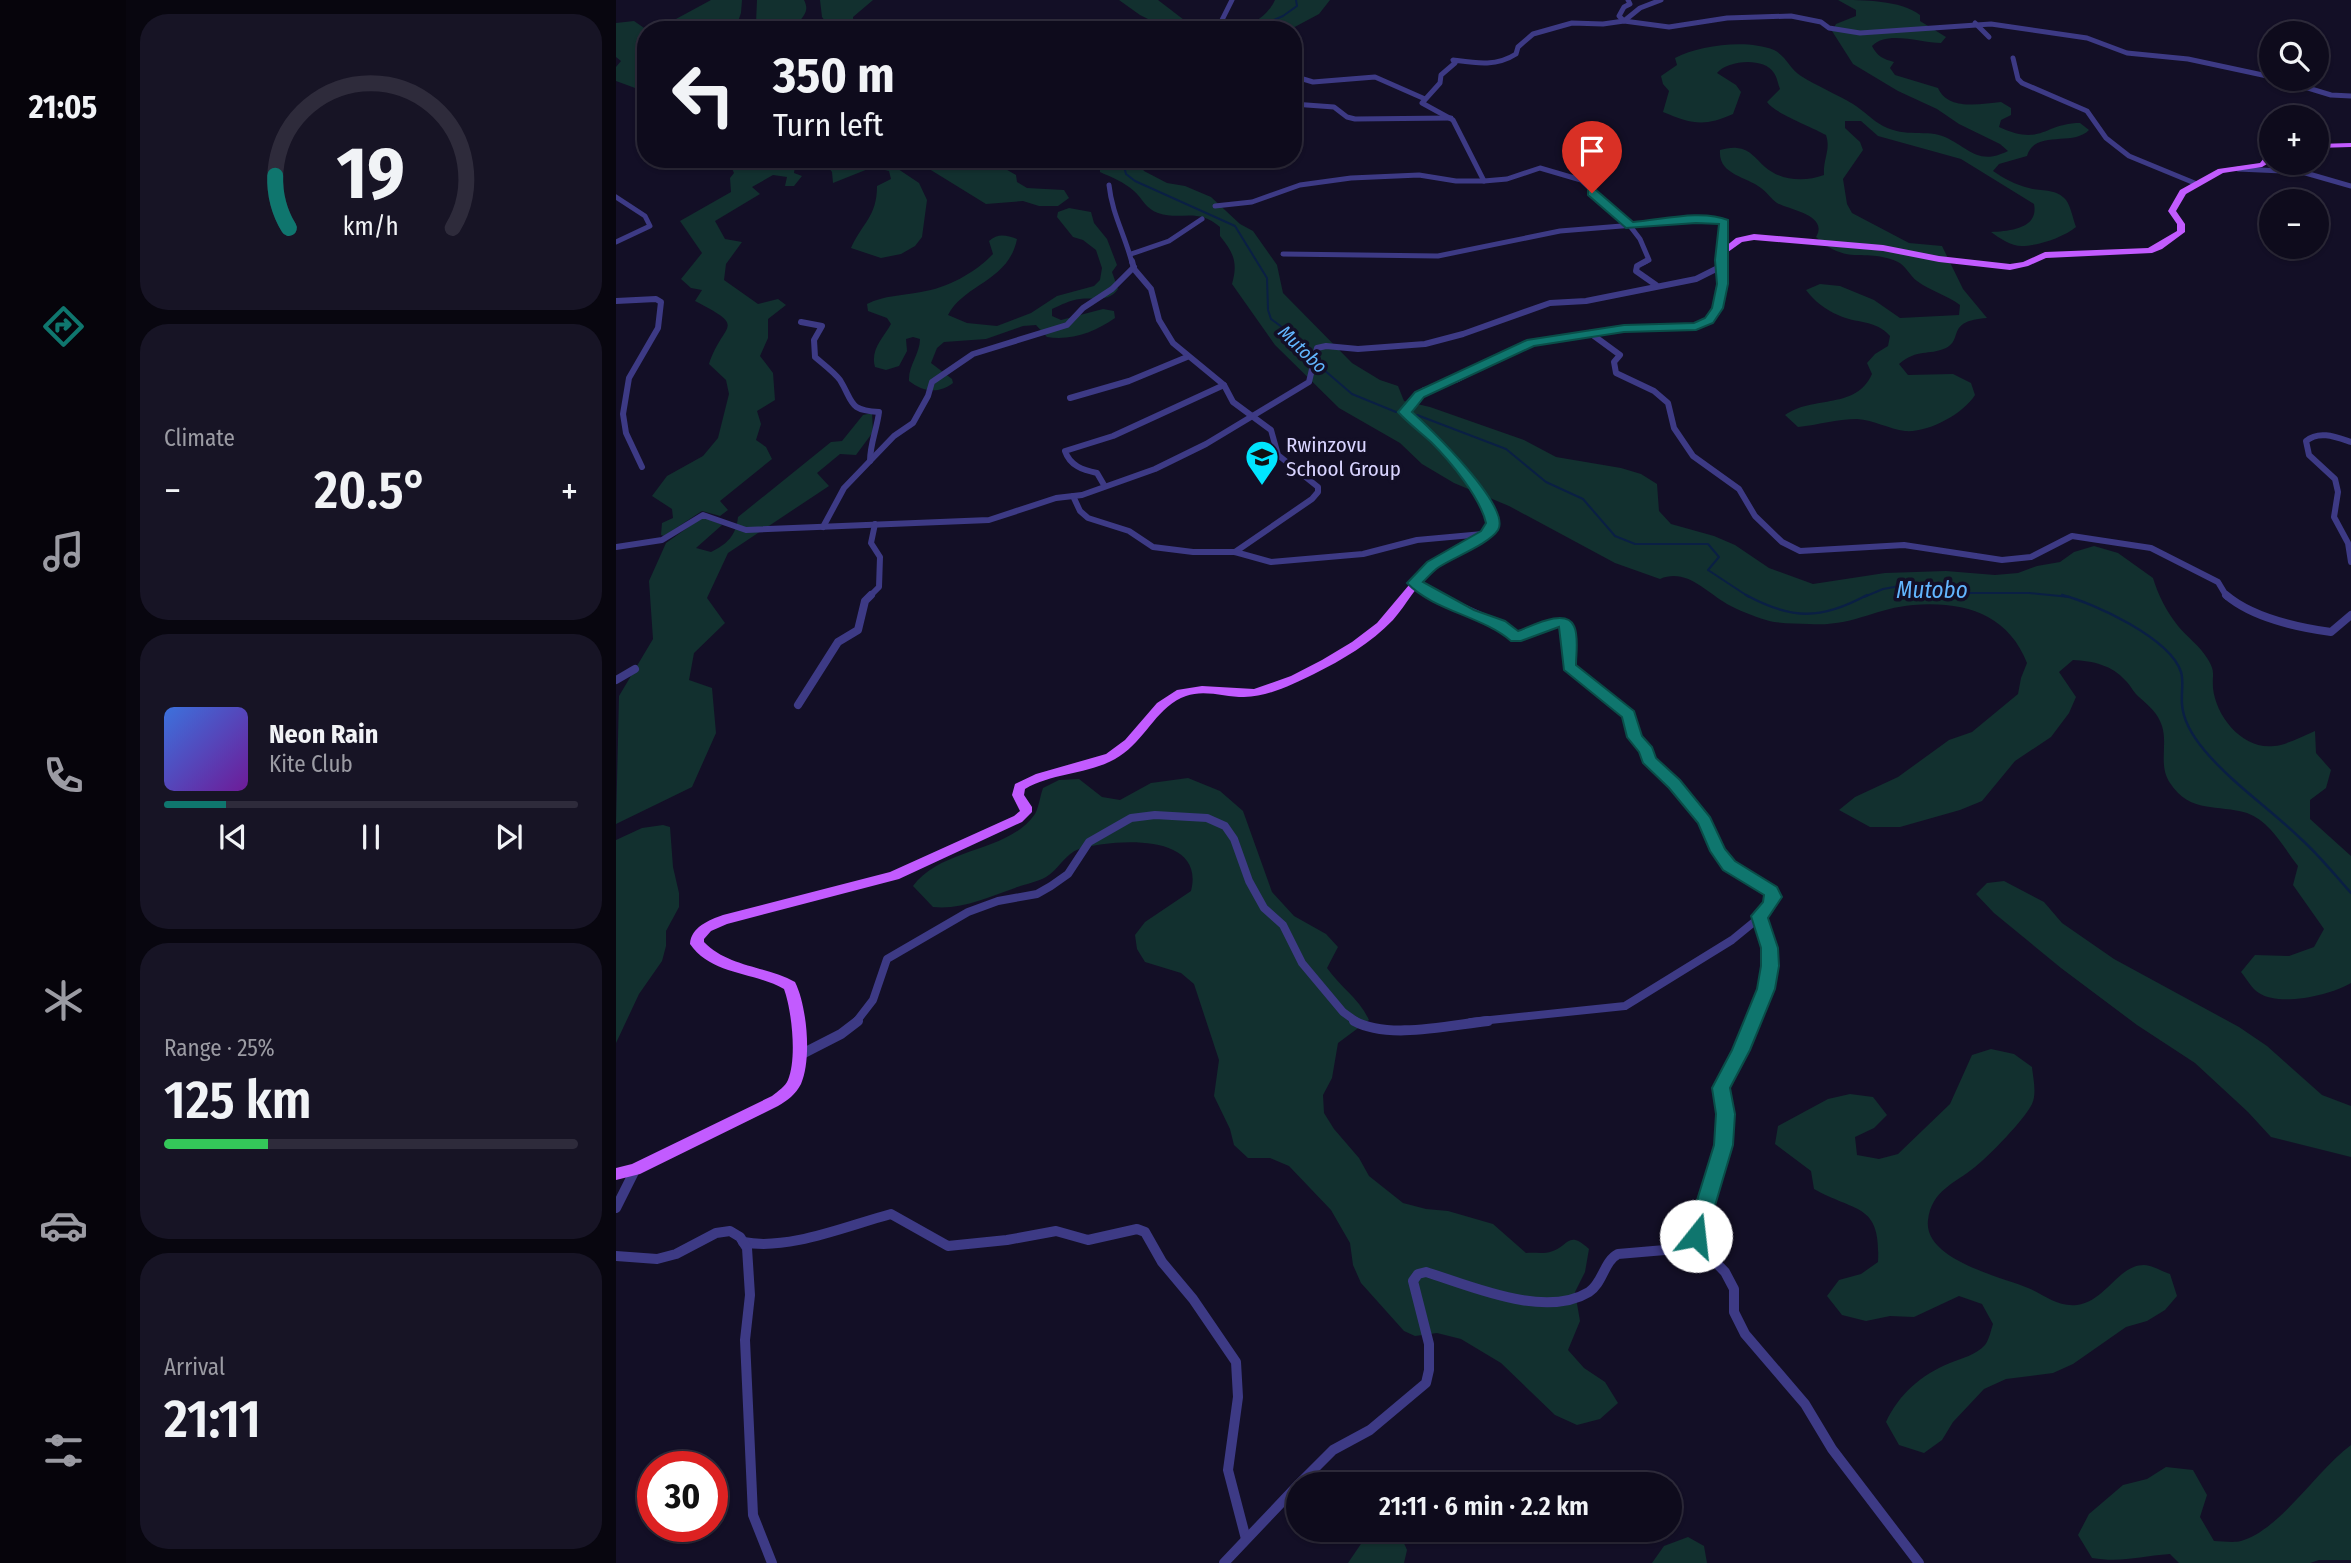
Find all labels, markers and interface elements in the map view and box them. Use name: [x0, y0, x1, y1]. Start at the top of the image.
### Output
map controls: [2259, 21, 2329, 259]
button: search: [2259, 21, 2329, 91]
text: 350 m: [773, 46, 895, 105]
icon: left: [658, 49, 749, 140]
text: 21:05: [29, 88, 97, 126]
button: +: [2259, 105, 2329, 175]
text: Turn left: [773, 106, 883, 144]
pin: [1562, 121, 1622, 193]
text: 19: [337, 130, 405, 217]
icon: arrive: [1573, 132, 1611, 170]
button: −: [2259, 189, 2329, 259]
text: km/h: [343, 212, 399, 242]
icon: directions: [39, 302, 88, 351]
water label: Mutobo: [1273, 321, 1332, 378]
text: Climate: [164, 424, 235, 452]
place label: Rwinzovu School Group: [1286, 432, 1401, 482]
school or university icon: Rwinzovu School Group: [1243, 438, 1281, 487]
text: 20.5°: [314, 459, 428, 522]
text: −: [164, 468, 181, 514]
text: +: [561, 468, 578, 514]
icon: music: [39, 527, 88, 576]
water label: Mutobo: [1896, 576, 1968, 604]
text: Neon Rain: [269, 719, 378, 750]
text: Kite Club: [269, 750, 353, 778]
icon: phone: [39, 751, 88, 800]
icon: previous: [214, 818, 252, 856]
icon: pause: [352, 818, 390, 856]
icon: next: [490, 818, 528, 856]
icon: climate: [39, 976, 88, 1025]
text: Range · 25%: [164, 1034, 275, 1062]
text: 125 km: [164, 1069, 311, 1132]
position arrow: [1659, 1199, 1733, 1273]
icon: car: [39, 1201, 88, 1250]
text: Arrival: [164, 1353, 225, 1381]
text: 21:11: [164, 1388, 261, 1451]
icon: filters: [39, 1426, 88, 1475]
speed limit sign: 30: [637, 1451, 728, 1542]
text: 21:11 · 6 min · 2.2 km: [1379, 1491, 1589, 1522]

